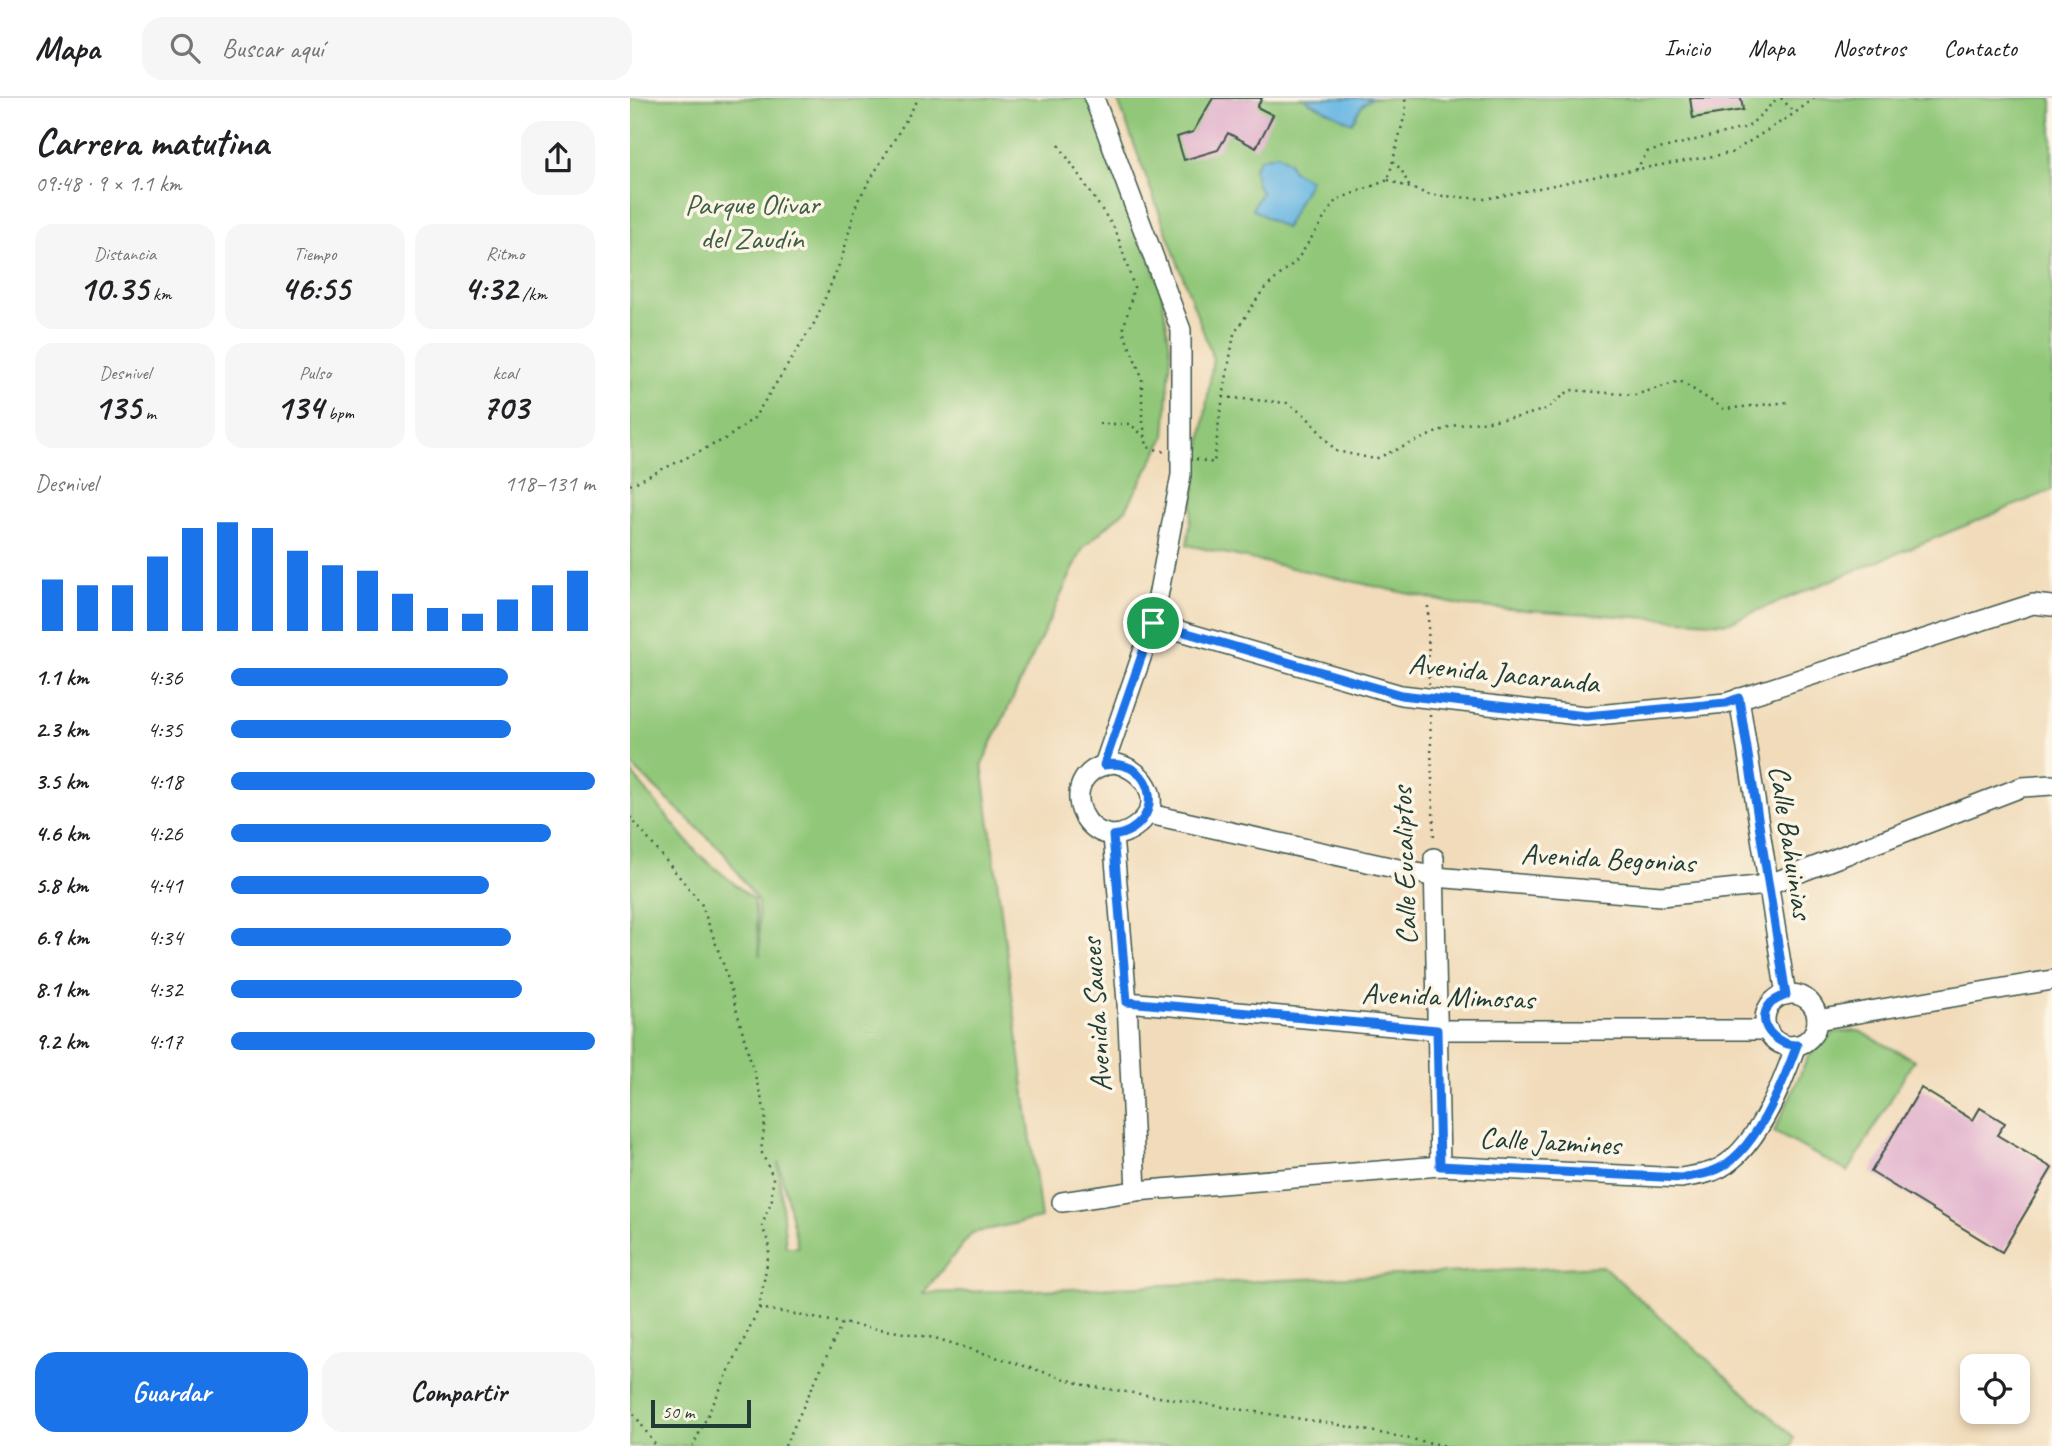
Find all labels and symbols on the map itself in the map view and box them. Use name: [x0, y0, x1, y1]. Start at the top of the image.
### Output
park label: Parque Olivar del Zaudín: [685, 185, 822, 257]
pin: [1123, 593, 1183, 653]
street label: Avenida Jacaranda: [1407, 644, 1603, 702]
street label: Calle Bahuinias: [1760, 763, 1822, 924]
street label: Calle Eucaliptos: [1382, 783, 1426, 946]
street label: Avenida Begonias: [1520, 834, 1699, 882]
street label: Avenida Sauces: [1071, 934, 1120, 1093]
street label: Avenida Mimosas: [1361, 974, 1538, 1018]
street label: Calle Jazmines: [1478, 1118, 1624, 1164]
scale bar: [651, 1397, 751, 1429]

